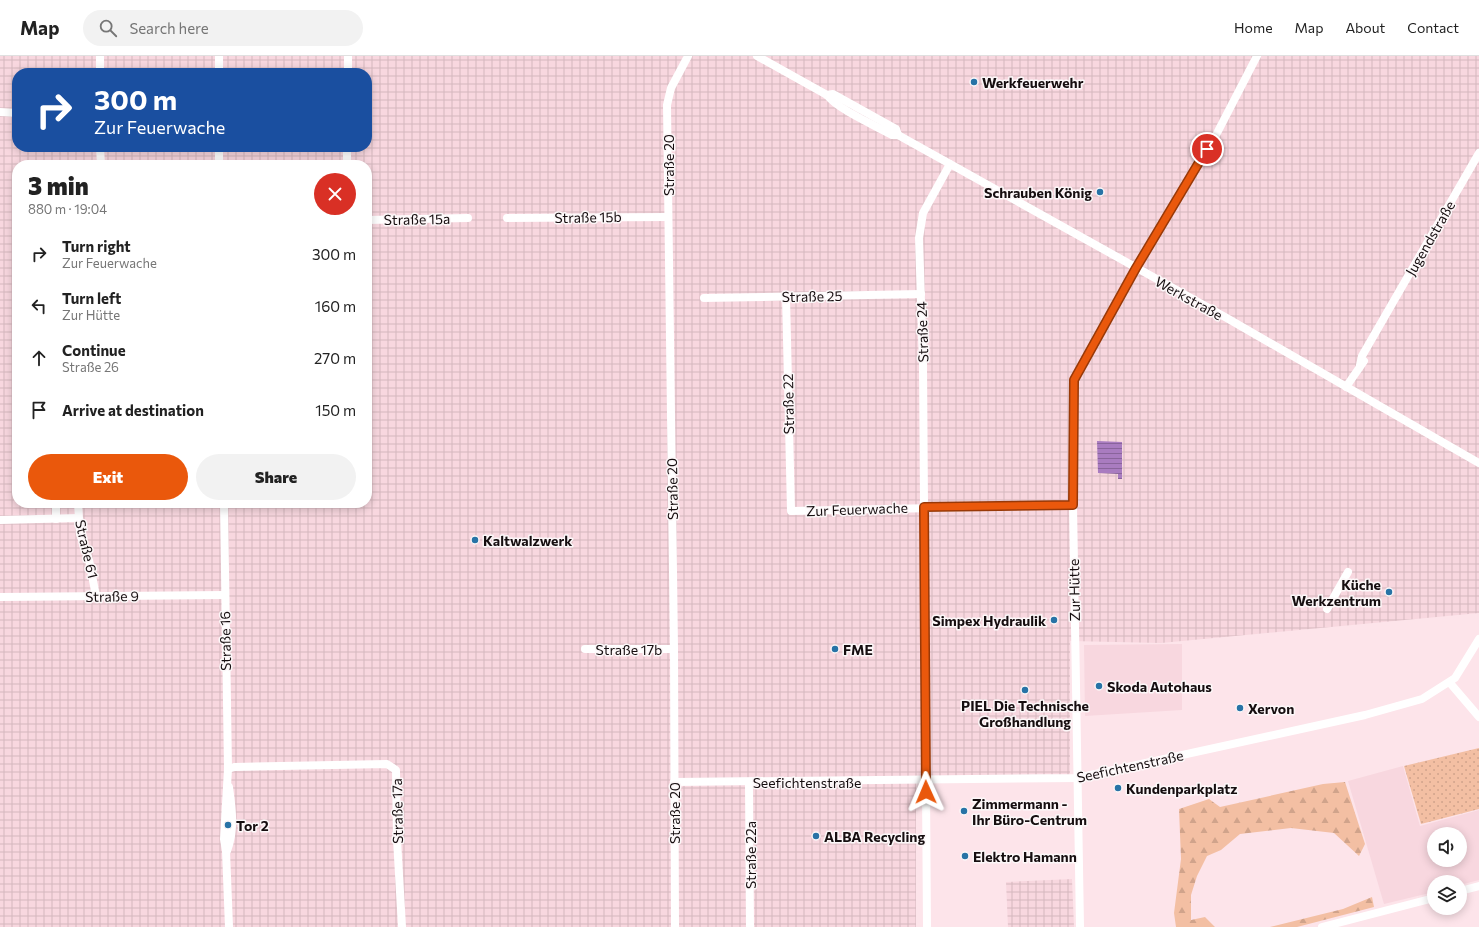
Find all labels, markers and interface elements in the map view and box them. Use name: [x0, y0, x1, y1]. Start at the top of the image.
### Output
search box: [83, 10, 363, 46]
text: Map: [20, 16, 59, 39]
icon: search: [97, 17, 119, 39]
text: Search here: [129, 19, 209, 37]
text: Home: [1234, 19, 1273, 36]
text: Map: [1295, 19, 1323, 36]
text: About: [1345, 19, 1385, 36]
text: Contact: [1407, 19, 1459, 36]
place label: Werkfeuerwehr: [982, 74, 1084, 91]
marker: Werkfeuerwehr: [969, 77, 979, 87]
text: 300 m: [94, 82, 177, 116]
icon: right: [28, 84, 80, 136]
text: Zur Feuerwache: [94, 116, 225, 138]
pin: [1190, 132, 1224, 166]
street label: Straße 20: [660, 134, 677, 196]
icon: arrive: [1196, 138, 1218, 160]
text: 3 min: [28, 171, 89, 200]
button: close: [314, 173, 356, 215]
place label: Schrauben König: [984, 184, 1092, 201]
marker: Schrauben König: [1095, 187, 1105, 197]
street label: Jugendstraße: [1402, 198, 1458, 278]
text: 880 m · 19:04: [28, 201, 107, 217]
street label: Straße 15b: [554, 208, 622, 226]
street label: Straße 15a: [384, 210, 450, 228]
text: Turn right: [62, 237, 131, 255]
icon: right: [28, 243, 50, 265]
text: 300 m: [312, 245, 356, 263]
text: Zur Feuerwache: [62, 255, 157, 271]
street label: Werkstraße: [1152, 272, 1226, 324]
street label: Straße 25: [781, 287, 843, 305]
text: Turn left: [62, 289, 121, 307]
icon: left: [28, 295, 50, 317]
text: 160 m: [315, 297, 356, 315]
street label: Straße 24: [912, 301, 932, 363]
text: Zur Hütte: [62, 307, 120, 323]
text: Continue: [62, 341, 126, 359]
icon: ahead: [28, 347, 50, 369]
text: 270 m: [314, 349, 356, 367]
text: Straße 26: [62, 359, 119, 375]
street label: Straße 22: [779, 373, 797, 434]
icon: arrive: [28, 399, 50, 421]
text: Arrive at destination: [62, 401, 204, 419]
text: 150 m: [315, 401, 356, 419]
button: Exit: [28, 454, 188, 500]
button: Share: [196, 454, 356, 500]
street label: Straße 20: [663, 458, 681, 520]
street label: Zur Feuerwache: [806, 499, 908, 519]
street label: Straße 61: [72, 518, 102, 580]
place label: Kaltwalzwerk: [483, 532, 572, 549]
marker: Kaltwalzwerk: [470, 535, 480, 545]
street label: Zur Hütte: [1065, 559, 1083, 621]
place label: Küche Werkzentrum: [1292, 576, 1381, 609]
street label: Straße 9: [85, 587, 139, 605]
marker: Küche Werkzentrum: [1384, 587, 1394, 597]
street label: Straße 16: [216, 611, 234, 671]
place label: Simpex Hydraulik: [932, 612, 1046, 629]
marker: Simpex Hydraulik: [1049, 615, 1059, 625]
street label: Straße 17b: [596, 641, 662, 658]
place label: FME: [843, 641, 873, 658]
marker: FME: [830, 644, 840, 654]
place label: Skoda Autohaus: [1107, 678, 1212, 695]
marker: Skoda Autohaus: [1094, 681, 1104, 691]
marker: PIEL Die Technische Großhandlung: [1020, 685, 1030, 695]
place label: PIEL Die Technische Großhandlung: [961, 697, 1089, 730]
place label: Xervon: [1248, 700, 1294, 717]
marker: Xervon: [1235, 703, 1245, 713]
street label: Seefichtenstraße: [1075, 746, 1185, 786]
position arrow: [905, 771, 947, 813]
street label: Seefichtenstraße: [753, 774, 861, 791]
street label: Straße 17a: [388, 778, 406, 844]
place label: Kundenparkplatz: [1126, 780, 1237, 797]
street label: Straße 20: [666, 782, 683, 844]
marker: Kundenparkplatz: [1113, 783, 1123, 793]
place label: Zimmermann - Ihr Büro-Centrum: [972, 795, 1087, 828]
marker: Zimmermann - Ihr Büro-Centrum: [959, 806, 969, 816]
place label: Tor 2: [236, 817, 269, 834]
marker: Tor 2: [223, 820, 233, 830]
street label: Straße 22a: [742, 821, 759, 889]
map controls: [1427, 827, 1467, 915]
button: sound: [1427, 827, 1467, 867]
place label: ALBA Recycling: [824, 828, 925, 845]
marker: ALBA Recycling: [811, 831, 821, 841]
place label: Elektro Hamann: [973, 848, 1077, 865]
marker: Elektro Hamann: [960, 851, 970, 861]
button: layers: [1427, 875, 1467, 915]

